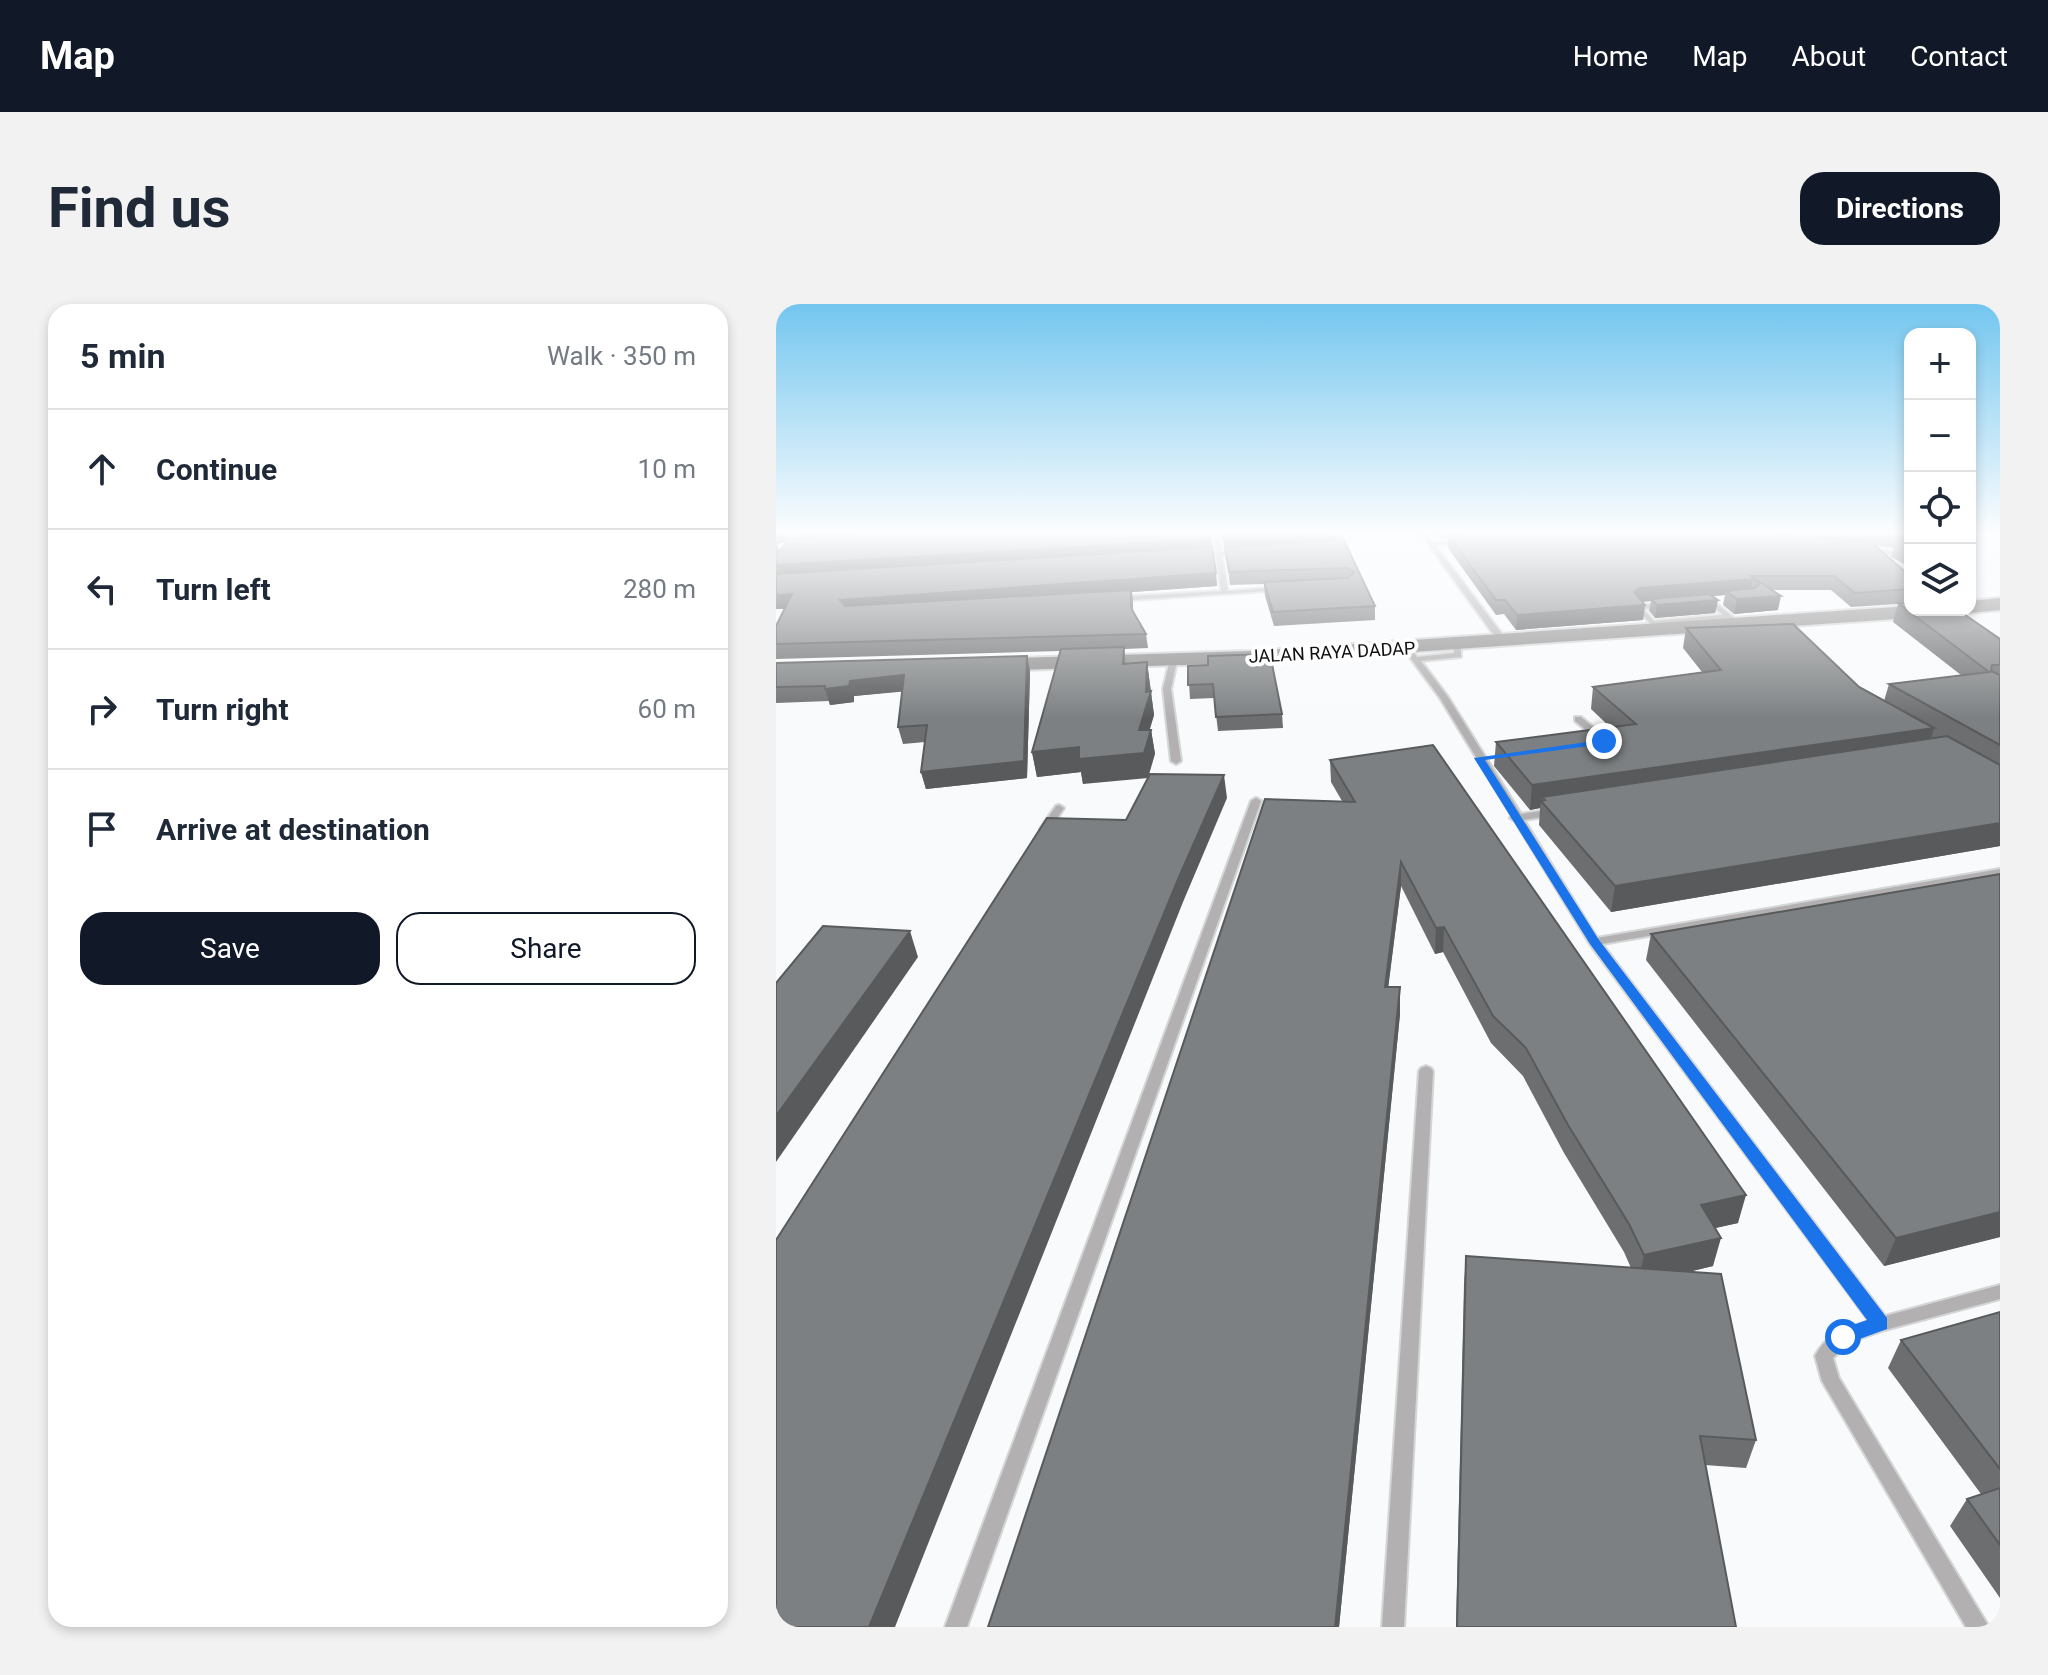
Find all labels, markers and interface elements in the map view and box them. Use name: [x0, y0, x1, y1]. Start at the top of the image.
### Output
text: Map: [40, 34, 115, 78]
text: Home: [1573, 40, 1648, 73]
text: Map: [1692, 40, 1748, 73]
text: About: [1792, 40, 1866, 73]
text: Contact: [1910, 40, 2008, 73]
button: Directions: [1800, 172, 2000, 245]
text: Find us: [48, 175, 231, 241]
map controls: [1904, 328, 1976, 616]
button: +: [1904, 328, 1976, 400]
text: 5 min: [80, 336, 165, 376]
text: Walk · 350 m: [547, 341, 696, 371]
button: −: [1904, 400, 1976, 472]
icon: ahead: [80, 447, 124, 491]
text: Continue: [156, 452, 277, 487]
text: 10 m: [638, 454, 696, 484]
button: locate: [1904, 472, 1976, 544]
button: layers: [1904, 544, 1976, 616]
icon: left: [80, 567, 124, 611]
text: Turn left: [156, 572, 271, 607]
text: 280 m: [623, 574, 696, 604]
street label: JALAN RAYA DADAP: [1248, 637, 1416, 667]
icon: right: [80, 687, 124, 731]
text: Turn right: [156, 692, 289, 727]
text: 60 m: [638, 694, 696, 724]
route end: [1586, 723, 1622, 759]
icon: arrive: [80, 807, 124, 851]
text: Arrive at destination: [156, 812, 430, 847]
button: Save: [80, 912, 380, 985]
button: Share: [396, 912, 696, 985]
route start: [1825, 1319, 1861, 1355]

